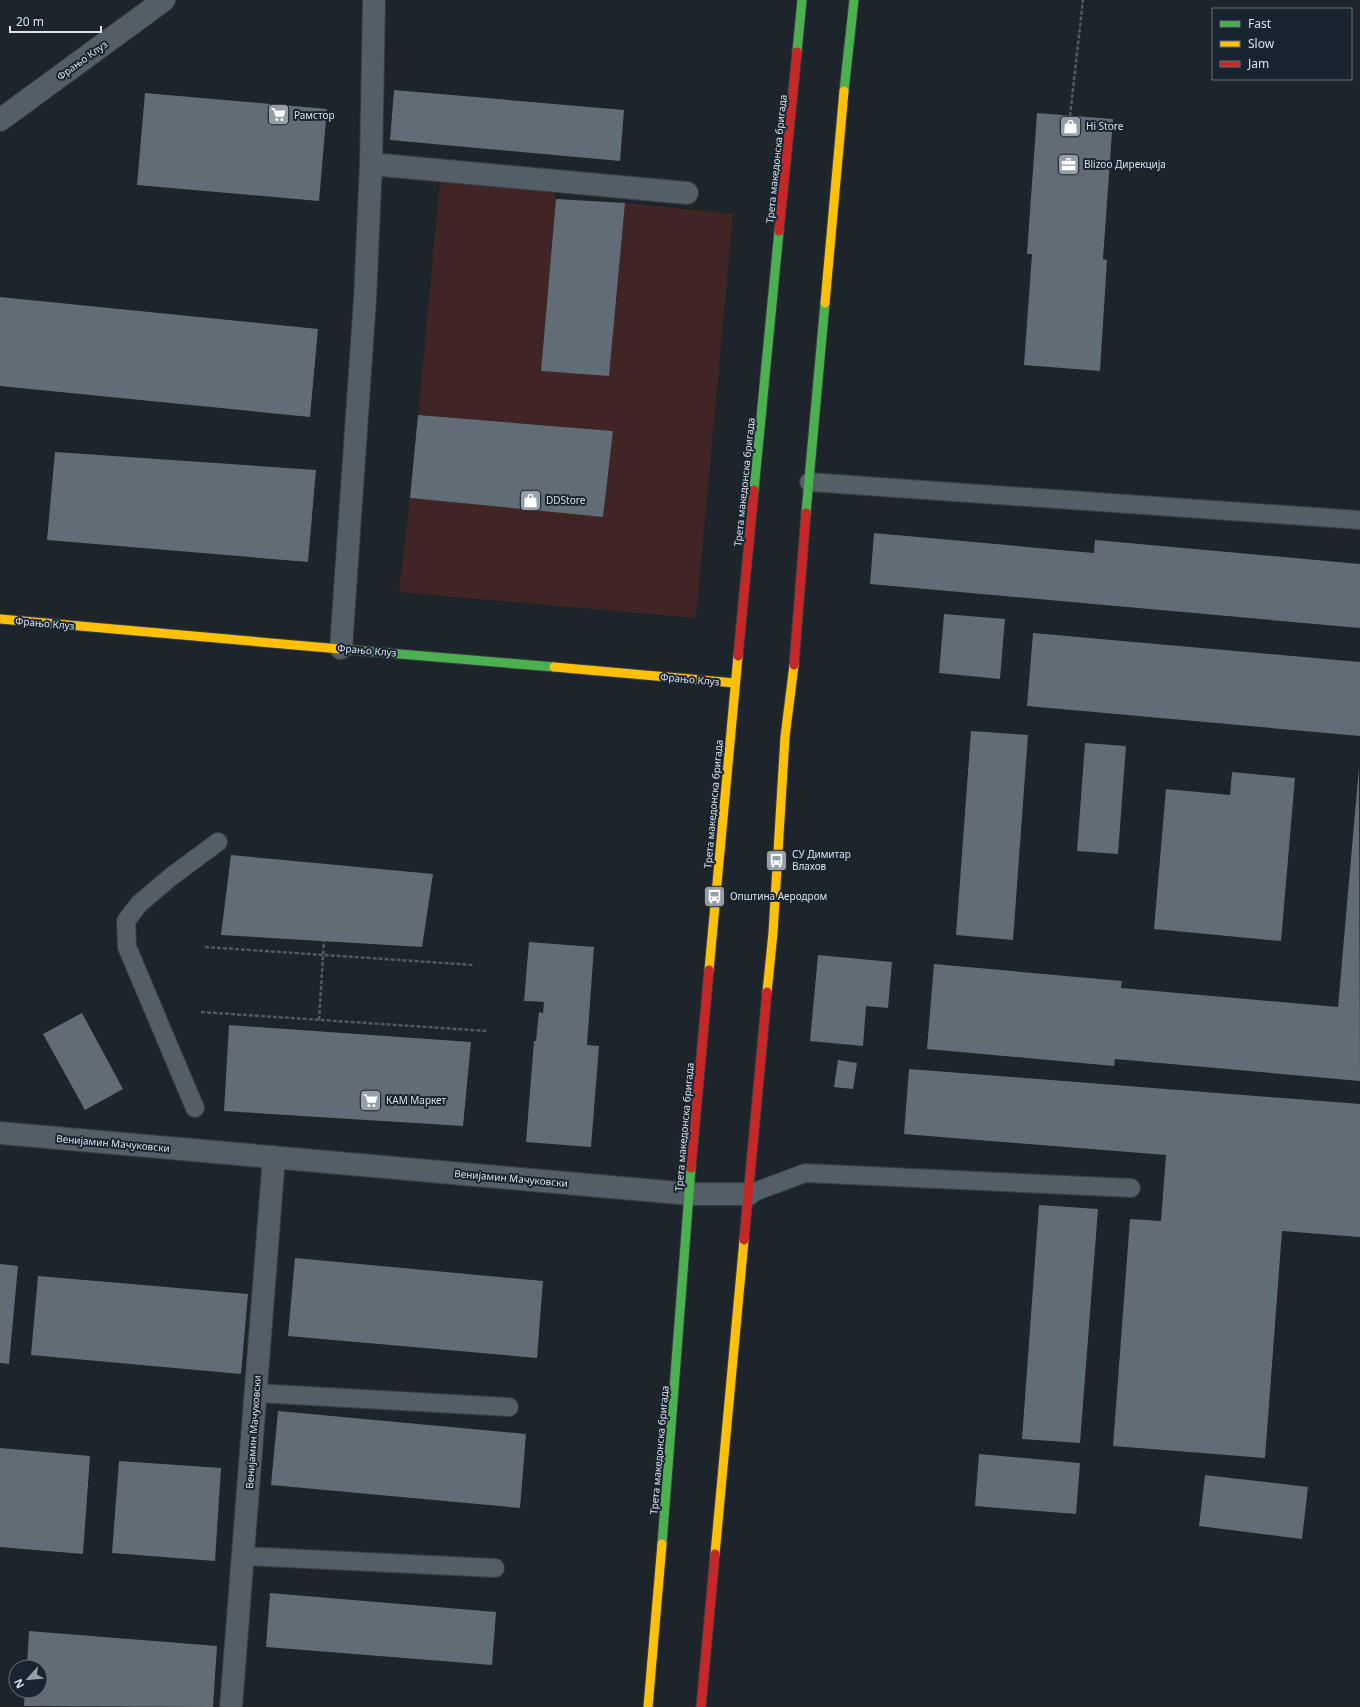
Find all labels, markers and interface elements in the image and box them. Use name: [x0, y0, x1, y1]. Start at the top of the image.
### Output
scale bar: [10, 8, 101, 34]
legend: [1212, 8, 1352, 80]
text: 20 m: [16, 13, 44, 30]
text: Fast: [1248, 15, 1272, 32]
text: Slow: [1248, 35, 1275, 52]
street label: Фрањо Клуз: [54, 37, 110, 83]
text: Jam: [1247, 55, 1269, 72]
street label: Трета македонска бригада: [762, 94, 790, 224]
supermarket icon: Рамстор: [265, 102, 291, 128]
place label: Рамстор: [294, 108, 335, 122]
shop icon: Hi Store: [1057, 113, 1083, 139]
place label: Hi Store: [1086, 119, 1124, 133]
office icon: Blizoo Дирекција: [1055, 151, 1081, 177]
place label: Blizoo Дирекција: [1084, 157, 1166, 171]
street label: Трета македонска бригада: [730, 417, 758, 547]
shop icon: DDStore: [518, 487, 544, 513]
place label: DDStore: [546, 493, 586, 507]
street label: Фрањо Клуз: [15, 613, 75, 633]
street label: Фрањо Клуз: [337, 640, 397, 660]
street label: Фрањо Клуз: [660, 669, 720, 689]
street label: Трета македонска бригада: [700, 739, 726, 869]
bus stop icon: СУ Димитар Влахов: [764, 847, 790, 873]
place label: СУ Димитар Влахов: [792, 847, 851, 873]
bus stop icon: Општина Аеродром: [702, 883, 728, 909]
place label: Општина Аеродром: [730, 889, 827, 903]
street label: Трета македонска бригада: [671, 1062, 697, 1192]
supermarket icon: КАМ Маркет: [358, 1087, 384, 1113]
place label: КАМ Маркет: [386, 1093, 447, 1107]
street label: Венијамин Мачуковски: [56, 1131, 170, 1155]
street label: Венијамин Мачуковски: [454, 1166, 568, 1190]
street label: Венијамин Мачуковски: [242, 1375, 264, 1489]
street label: Трета македонска бригада: [646, 1385, 672, 1515]
north arrow: [8, 1659, 48, 1699]
text: N: [10, 1676, 27, 1691]

